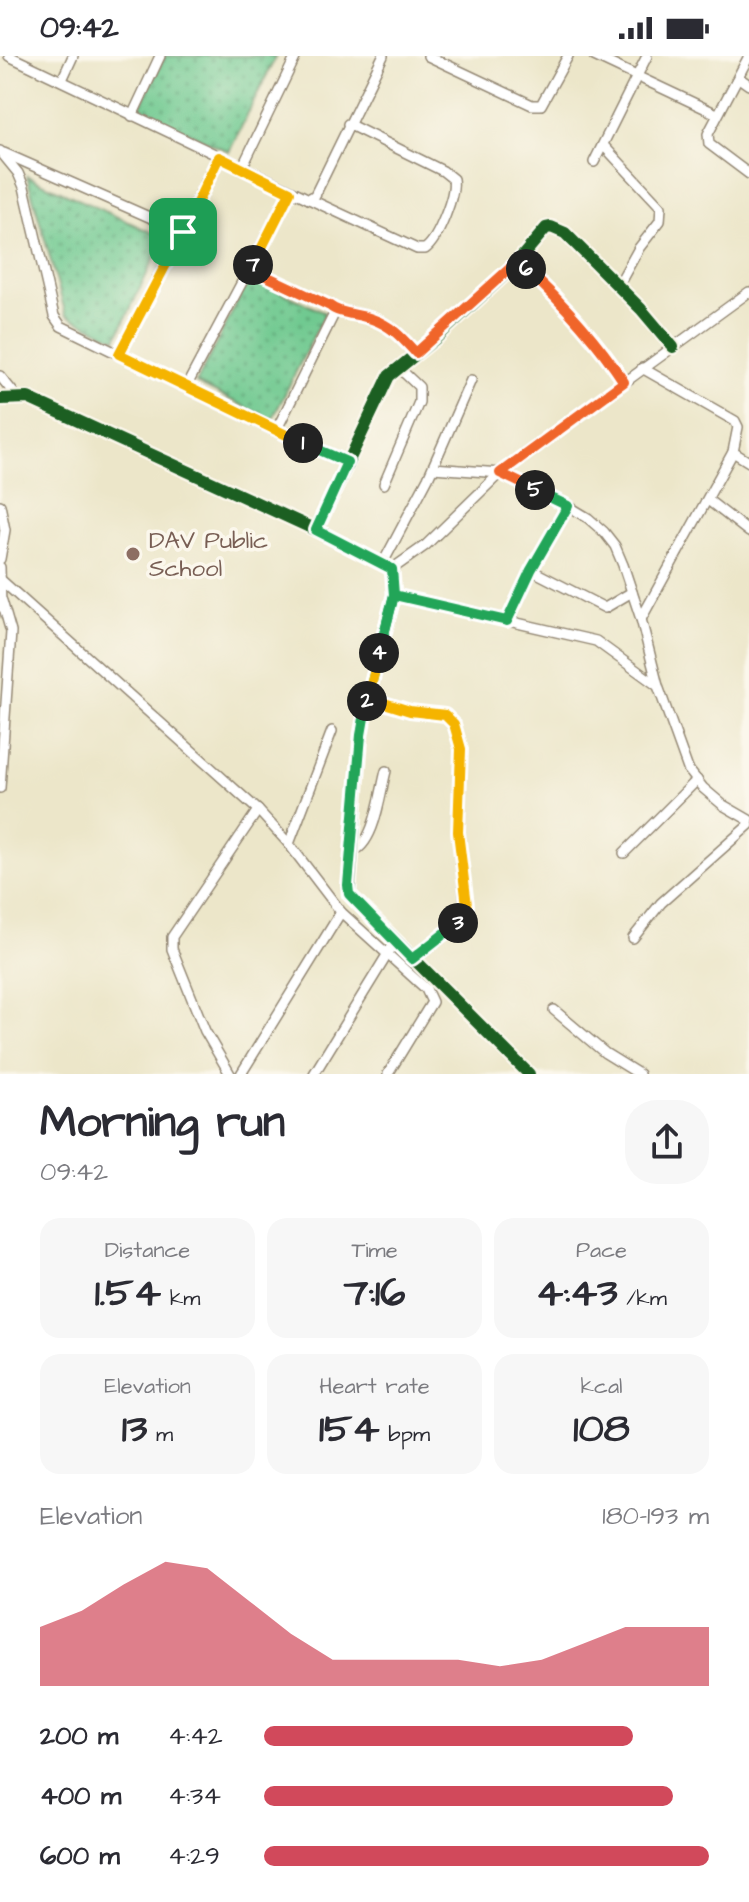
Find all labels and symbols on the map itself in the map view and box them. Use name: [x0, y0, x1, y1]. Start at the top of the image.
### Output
pin: [149, 198, 217, 266]
pin: 7: [233, 245, 273, 285]
pin: 6: [506, 249, 546, 289]
pin: 1: [283, 423, 323, 463]
pin: 5: [515, 470, 555, 510]
place label: DAV Public School: [149, 524, 268, 586]
marker: DAV Public School: [124, 545, 142, 563]
pin: 4: [359, 633, 399, 673]
pin: 2: [347, 681, 387, 721]
pin: 3: [438, 903, 478, 943]

